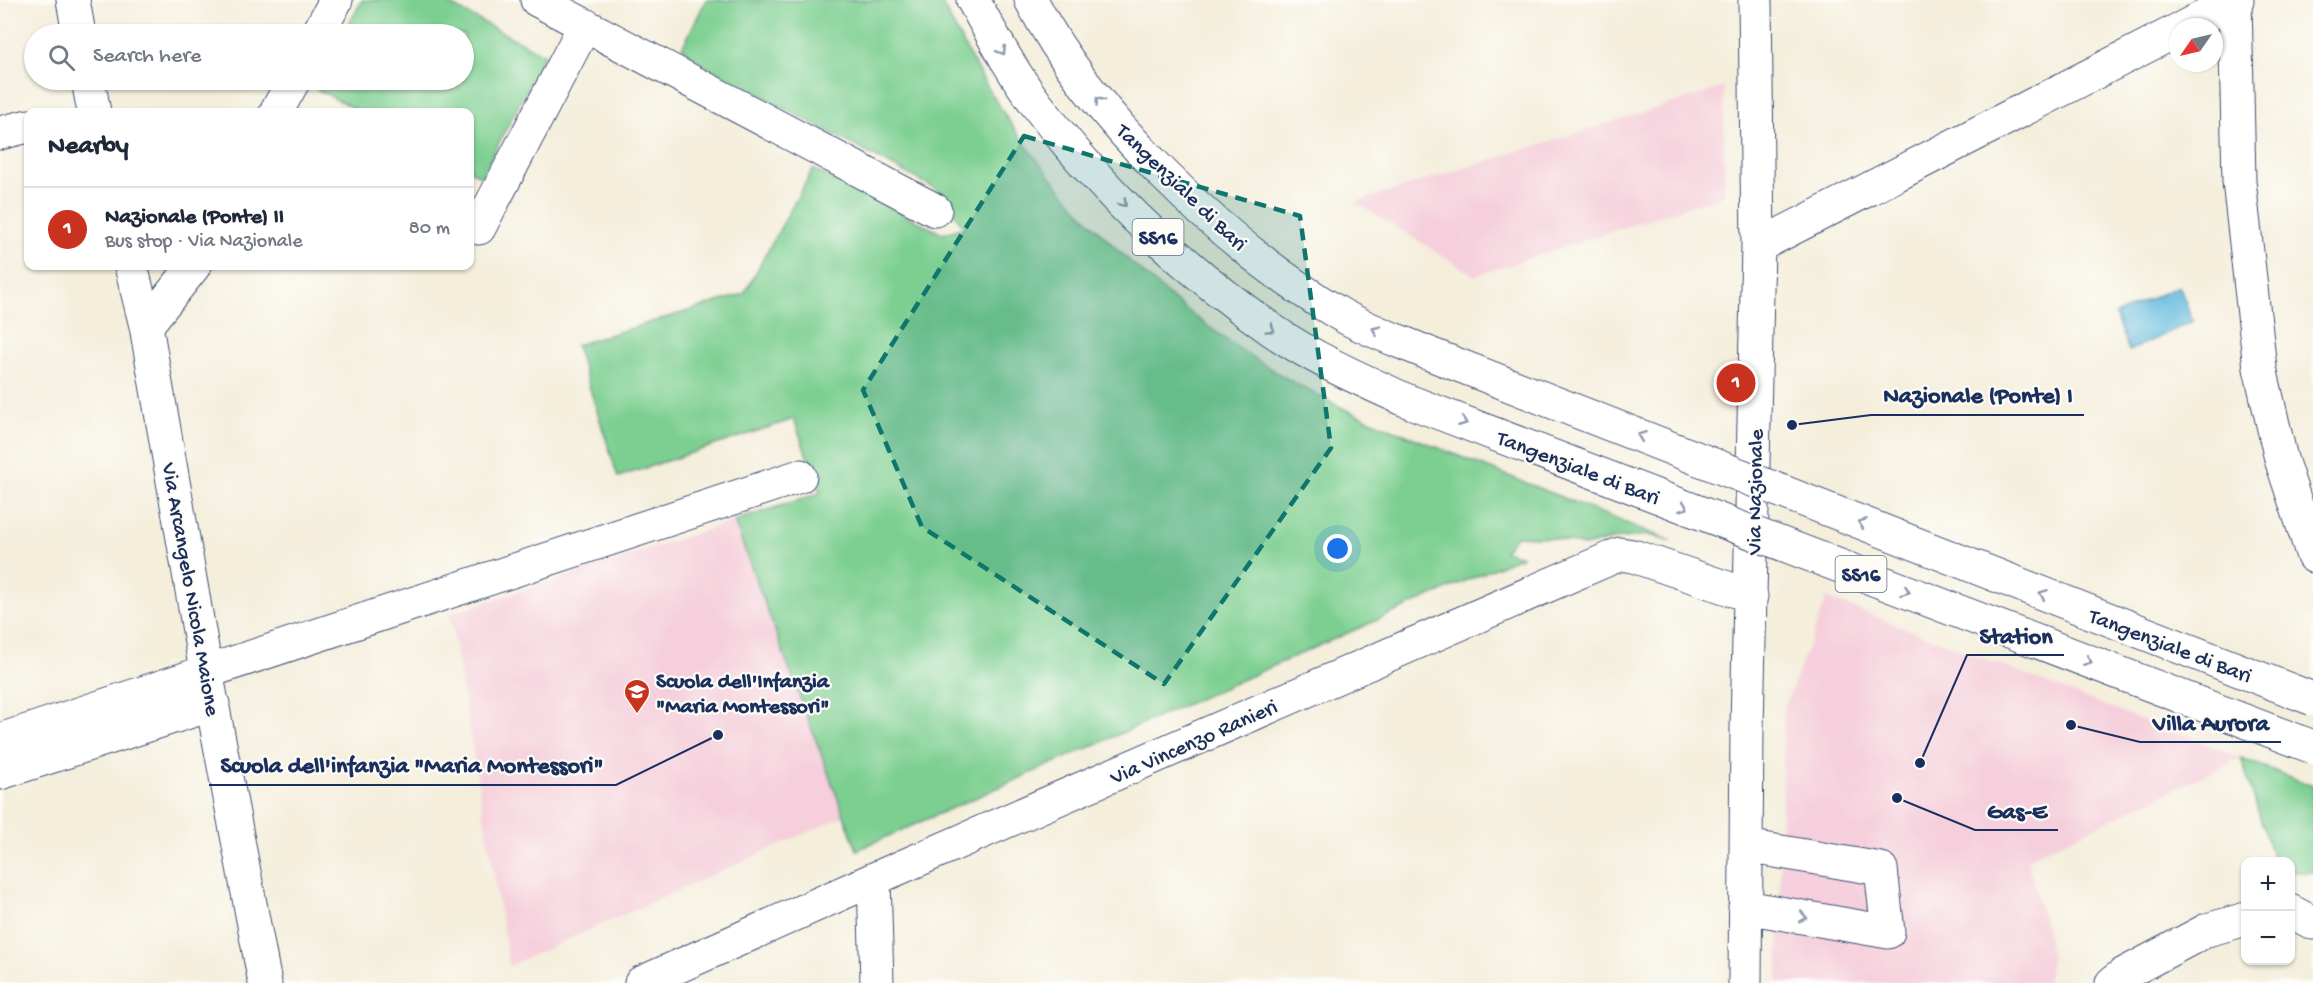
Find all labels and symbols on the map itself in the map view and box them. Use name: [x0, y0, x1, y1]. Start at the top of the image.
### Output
north arrow: [2169, 18, 2223, 72]
one-way arrow: [994, 45, 1006, 55]
one-way arrow: [1095, 97, 1106, 108]
street label: Tangenziale di Bari: [1108, 118, 1251, 258]
one-way arrow: [1116, 197, 1127, 207]
road number: SS16: [1132, 219, 1184, 255]
one-way arrow: [1265, 322, 1276, 333]
one-way arrow: [1372, 326, 1383, 338]
pin: 1: [1716, 360, 1756, 406]
callout: Nazionale (Ponte) I: [1871, 373, 2084, 415]
text: Nazionale (Ponte) I: [1883, 383, 2073, 412]
one-way arrow: [1457, 415, 1468, 427]
street label: Tangenziale di Bari: [1491, 426, 1663, 513]
street label: Via Nazionale: [1743, 428, 1771, 556]
one-way arrow: [1636, 431, 1647, 444]
street label: Via Arcangelo Nicola Maione: [154, 460, 224, 719]
one-way arrow: [1678, 500, 1689, 512]
one-way arrow: [1857, 517, 1867, 530]
your location: [1323, 534, 1352, 563]
road number: SS16: [1836, 556, 1886, 592]
one-way arrow: [1900, 584, 1910, 597]
one-way arrow: [2039, 588, 2049, 601]
street label: Tangenziale di Bari: [2083, 604, 2255, 691]
callout: Station: [1967, 613, 2064, 655]
text: Station: [1979, 624, 2053, 653]
one-way arrow: [2082, 654, 2093, 666]
place label: Scuola dell'Infanzia "Maria Montessori": [656, 670, 831, 721]
school or university icon: Scuola dell'Infanzia "Maria Montessori": [622, 677, 652, 715]
street label: Via Vincenzo Ranieri: [1106, 695, 1282, 793]
callout: Villa Aurora: [2140, 700, 2281, 742]
text: Villa Aurora: [2152, 711, 2271, 740]
callout: Scuola dell'infanzia "Maria Montessori": [209, 743, 616, 785]
text: Scuola dell'infanzia "Maria Montessori": [220, 753, 604, 782]
callout: Gas-E: [1975, 788, 2058, 830]
text: Gas-E: [1987, 799, 2049, 828]
one-way arrow: [1797, 910, 1807, 923]

